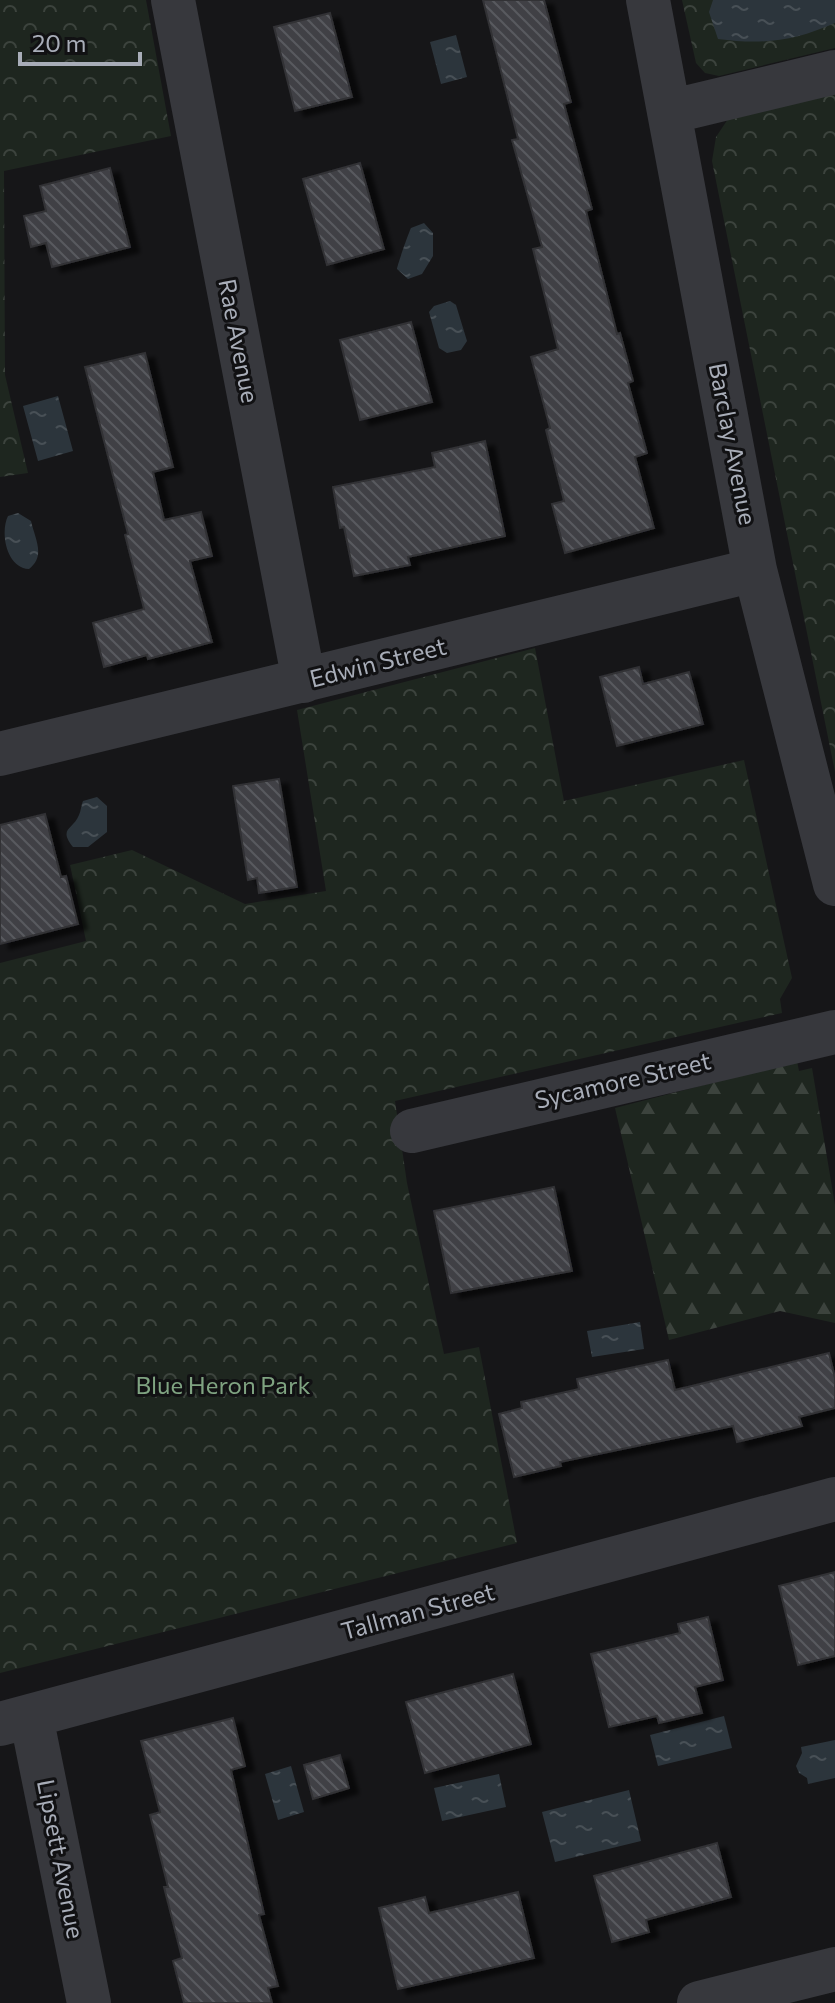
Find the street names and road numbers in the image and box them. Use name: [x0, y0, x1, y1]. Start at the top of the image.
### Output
street label: Rae Avenue: [213, 276, 266, 405]
street label: Barclay Avenue: [704, 360, 763, 527]
street label: Edwin Street: [306, 631, 449, 693]
street label: Sycamore Street: [532, 1045, 714, 1114]
street label: Tallman Street: [338, 1576, 498, 1645]
street label: Lipsett Avenue: [32, 1777, 91, 1941]

